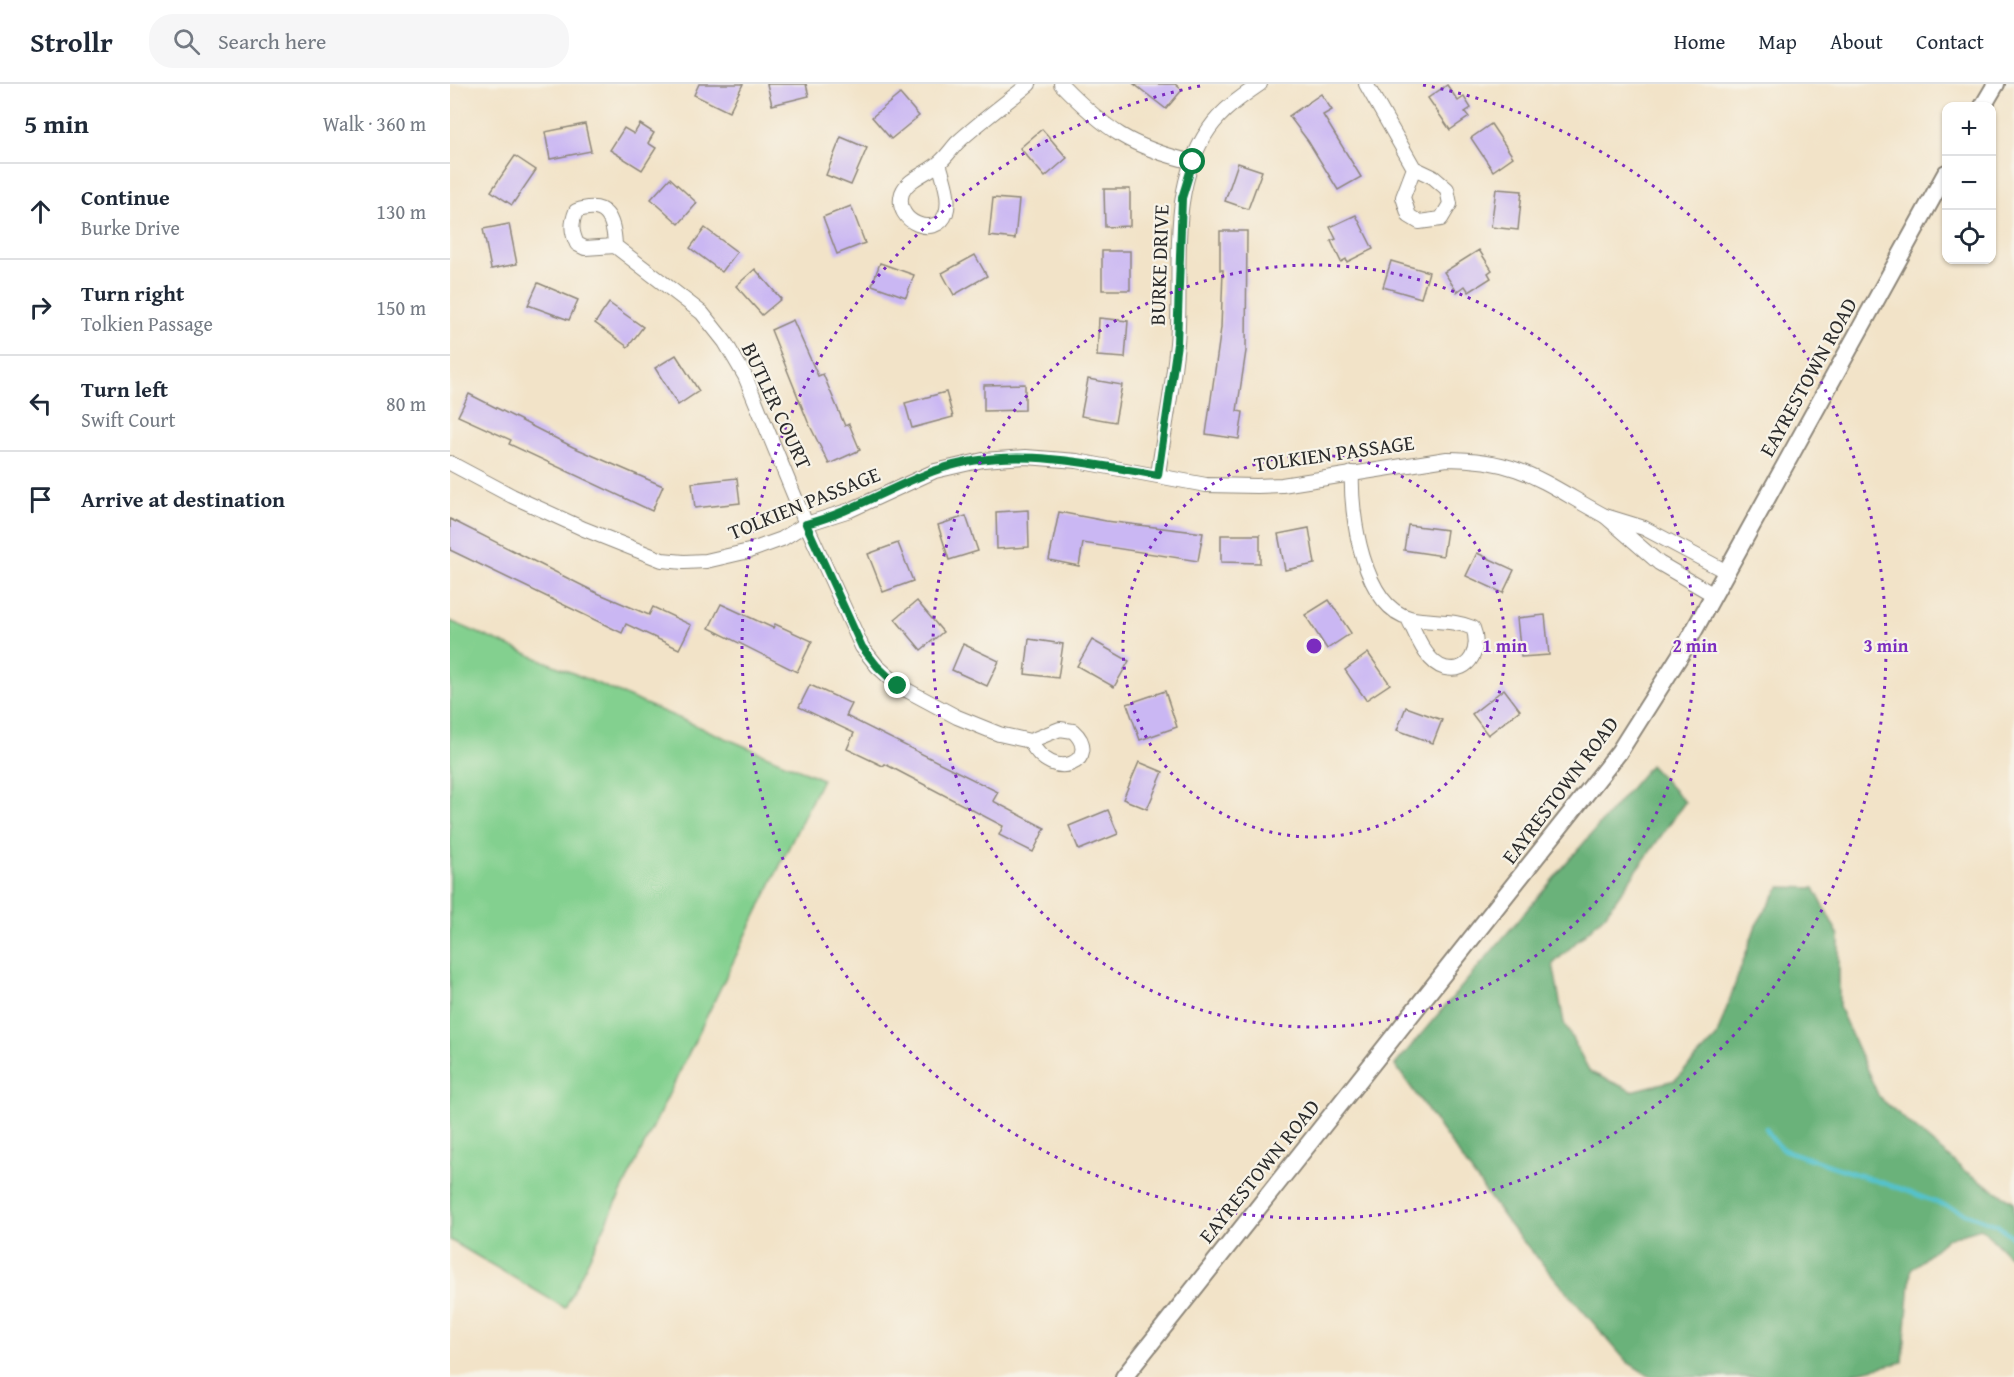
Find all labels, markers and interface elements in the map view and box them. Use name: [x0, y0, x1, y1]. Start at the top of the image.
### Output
search box: [149, 14, 569, 68]
text: Strollr: [30, 21, 113, 62]
icon: search: [170, 25, 203, 58]
text: Search here: [218, 25, 326, 57]
text: Home: [1674, 26, 1725, 57]
text: Map: [1758, 26, 1797, 57]
text: About: [1830, 26, 1883, 57]
text: Contact: [1916, 26, 1984, 57]
map controls: [1942, 102, 1996, 264]
button: +: [1942, 102, 1996, 156]
text: 5 min: [24, 104, 89, 143]
text: Walk · 360 m: [323, 109, 426, 138]
route start: [1179, 148, 1205, 174]
button: −: [1942, 156, 1996, 210]
text: Continue: [81, 181, 170, 213]
icon: ahead: [24, 195, 57, 228]
text: 130 m: [376, 197, 426, 226]
street label: BURKE DRIVE: [1141, 204, 1177, 326]
button: locate: [1942, 210, 1996, 264]
text: Burke Drive: [81, 213, 180, 242]
text: Turn right: [81, 277, 184, 309]
icon: right: [24, 291, 57, 324]
street label: EAYRESTOWN ROAD: [1751, 292, 1865, 462]
text: 150 m: [376, 293, 426, 322]
text: Tolkien Passage: [81, 309, 213, 338]
street label: BUTLER COURT: [734, 338, 820, 475]
text: Turn left: [81, 373, 168, 405]
icon: left: [24, 387, 57, 420]
text: 80 m: [386, 389, 426, 418]
text: Swift Court: [81, 405, 176, 434]
street label: TOLKIEN PASSAGE: [1252, 426, 1416, 480]
street label: TOLKIEN PASSAGE: [723, 458, 885, 548]
icon: arrive: [24, 483, 57, 516]
text: Arrive at destination: [81, 483, 285, 515]
text: 1 min: [1483, 632, 1528, 659]
text: 2 min: [1673, 632, 1718, 659]
text: 3 min: [1864, 632, 1909, 659]
centre of rings: [1304, 636, 1324, 656]
route end: [884, 672, 910, 698]
street label: EAYRESTOWN ROAD: [1494, 710, 1626, 870]
street label: EAYRESTOWN ROAD: [1191, 1092, 1327, 1250]

